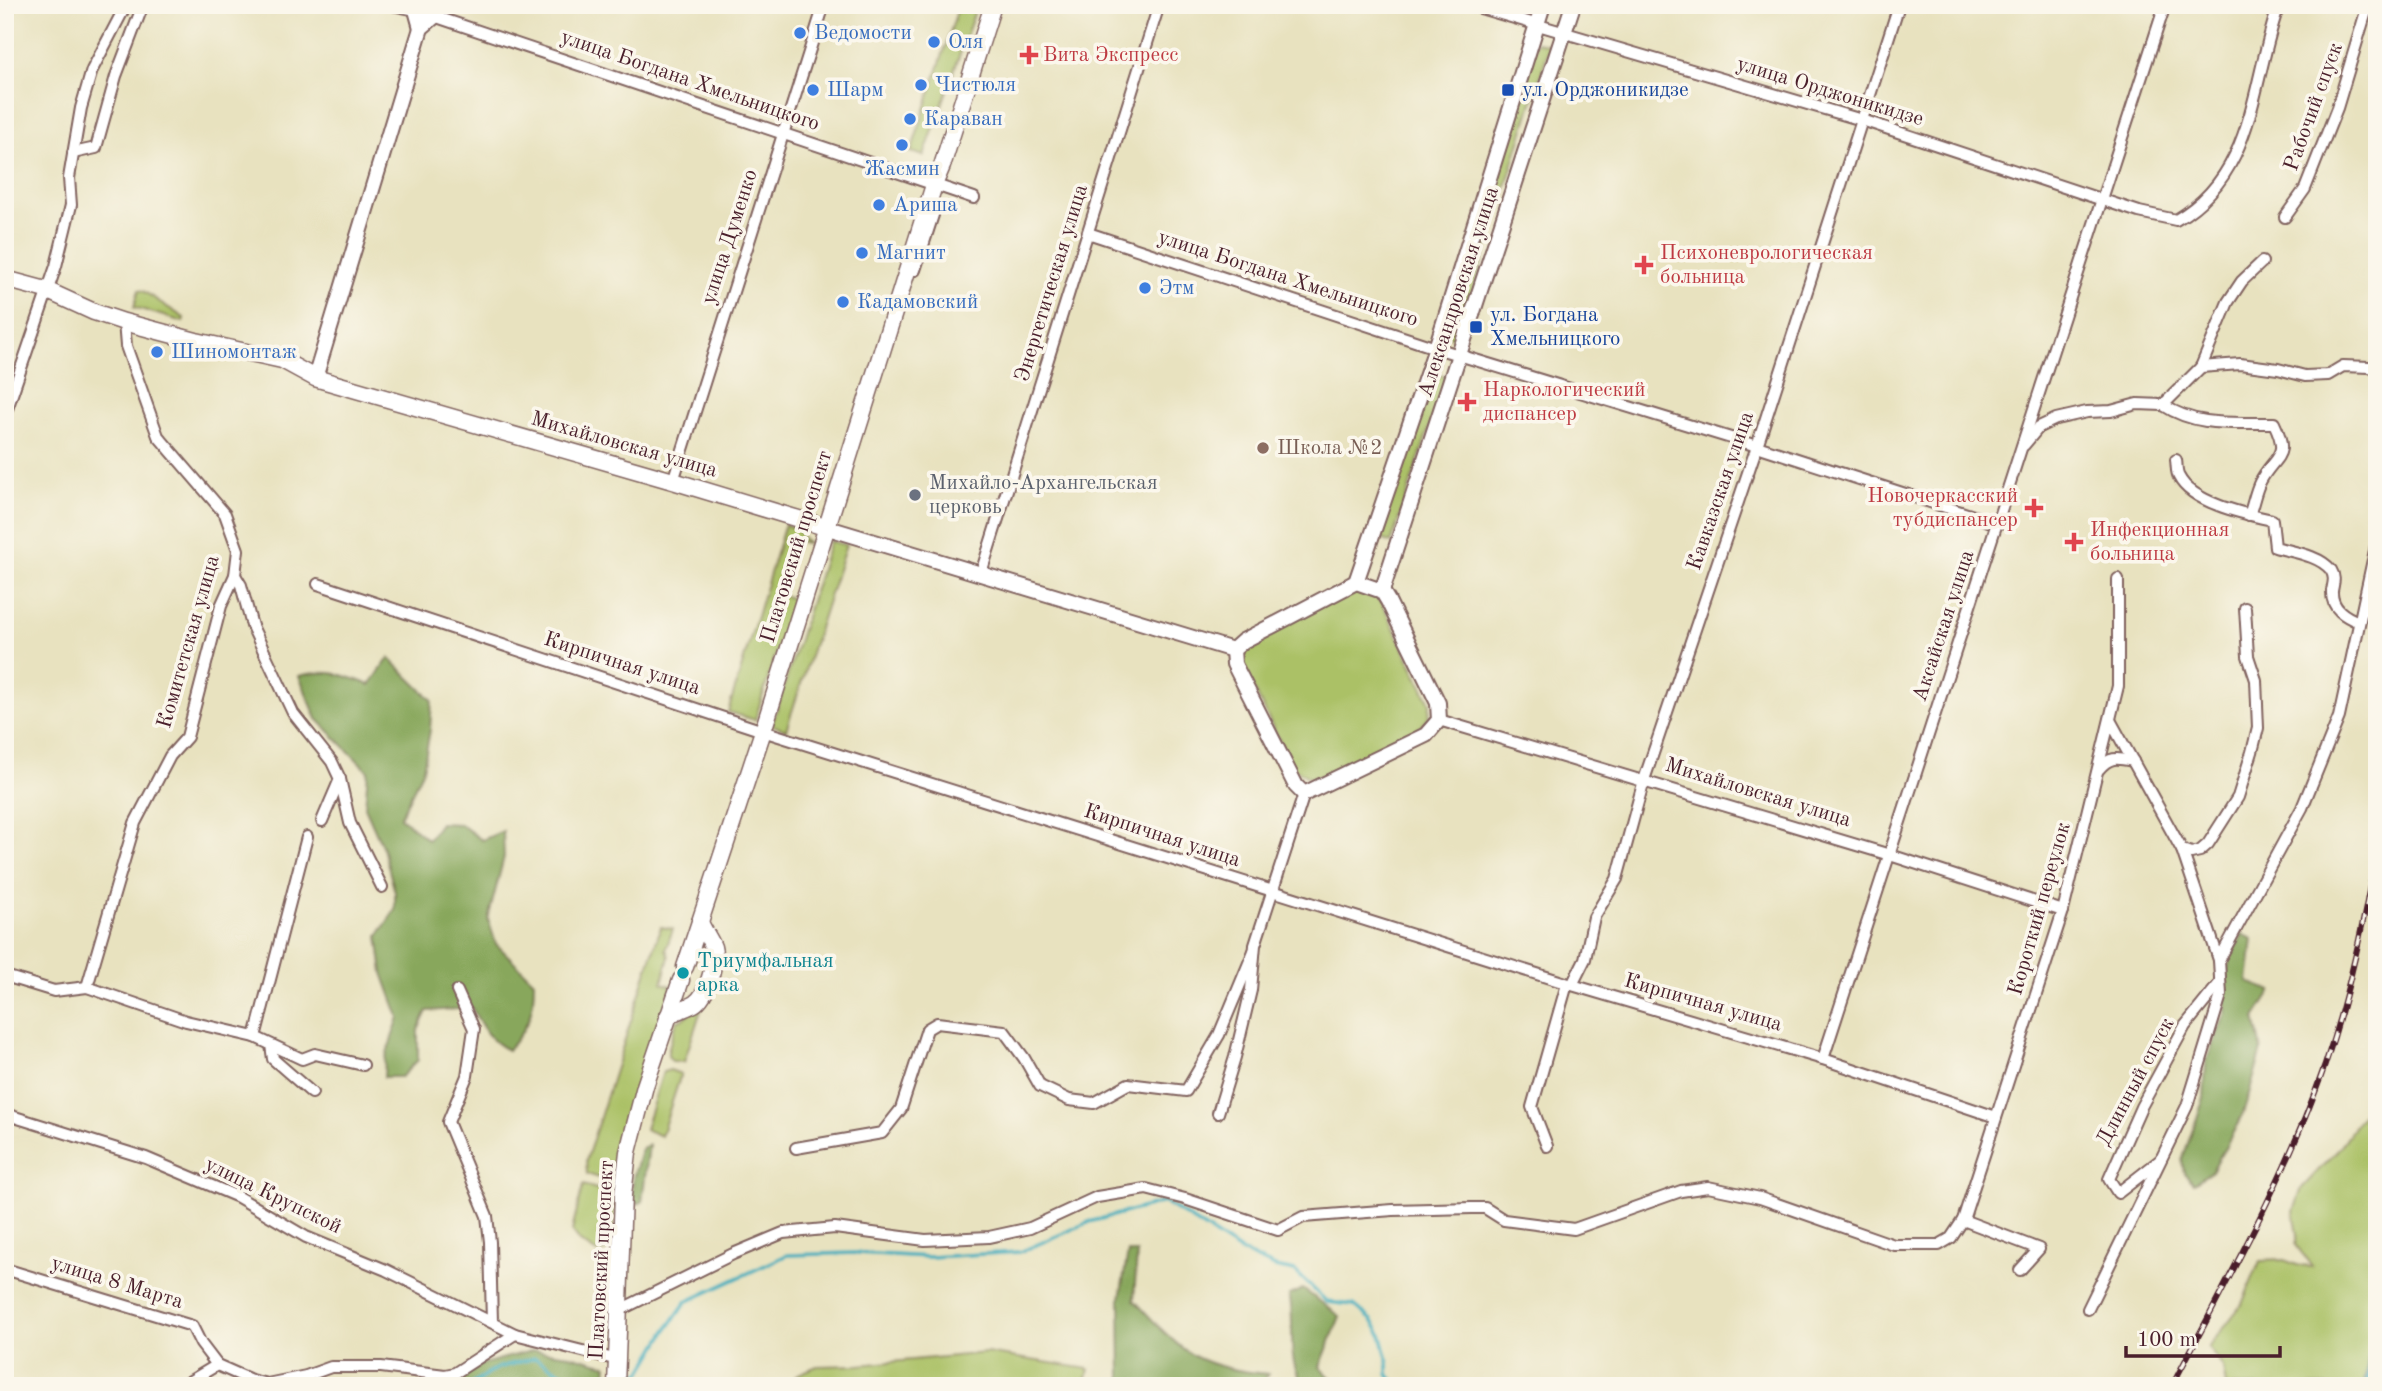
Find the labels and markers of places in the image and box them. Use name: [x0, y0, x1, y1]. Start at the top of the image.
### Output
place label: Ведомости: [814, 23, 912, 44]
marker: Ведомости: [792, 25, 808, 41]
place label: Оля: [948, 32, 984, 53]
marker: Оля: [926, 34, 942, 50]
place label: Вита Экспресс: [1043, 45, 1178, 66]
marker: Вита Экспресс: [1021, 47, 1037, 63]
place label: Чистюля: [935, 75, 1016, 96]
marker: Чистюля: [913, 77, 929, 93]
place label: Шарм: [827, 80, 884, 101]
place label: ул. Орджоникидзе: [1522, 80, 1689, 101]
marker: Шарм: [805, 82, 821, 98]
marker: ул. Орджоникидзе: [1500, 82, 1516, 98]
place label: Караван: [924, 109, 1003, 130]
marker: Караван: [902, 111, 918, 127]
marker: Жасмин: [894, 137, 910, 153]
place label: Жасмин: [864, 159, 940, 180]
place label: Ариша: [893, 195, 958, 216]
marker: Ариша: [871, 197, 887, 213]
place label: Магнит: [876, 243, 946, 264]
place label: Психоневрологическая больница: [1660, 243, 1873, 288]
marker: Магнит: [854, 245, 870, 261]
marker: Психоневрологическая больница: [1634, 255, 1654, 275]
place label: Этм: [1159, 278, 1194, 299]
marker: Этм: [1137, 280, 1153, 296]
place label: Кадамовский: [857, 292, 978, 313]
marker: Кадамовский: [835, 294, 851, 310]
place label: ул. Богдана Хмельницкого: [1490, 305, 1621, 350]
marker: ул. Богдана Хмельницкого: [1468, 319, 1484, 335]
place label: Шиномонтаж: [171, 342, 297, 363]
marker: Шиномонтаж: [149, 344, 165, 360]
place label: Наркологический диспансер: [1483, 380, 1646, 425]
marker: Наркологический диспансер: [1457, 392, 1477, 412]
place label: Школа №2: [1277, 438, 1383, 459]
marker: Школа №2: [1255, 440, 1271, 456]
place label: Михайло-Архангельская церковь: [929, 473, 1158, 518]
place label: Новочеркасский тубдиспансер: [1867, 486, 2018, 531]
marker: Михайло-Архангельская церковь: [907, 487, 923, 503]
marker: Новочеркасский тубдиспансер: [2024, 498, 2044, 518]
place label: Инфекционная больница: [2090, 520, 2229, 565]
marker: Инфекционная больница: [2064, 532, 2084, 552]
place label: Триумфальная арка: [697, 951, 834, 996]
marker: Триумфальная арка: [675, 965, 691, 981]

